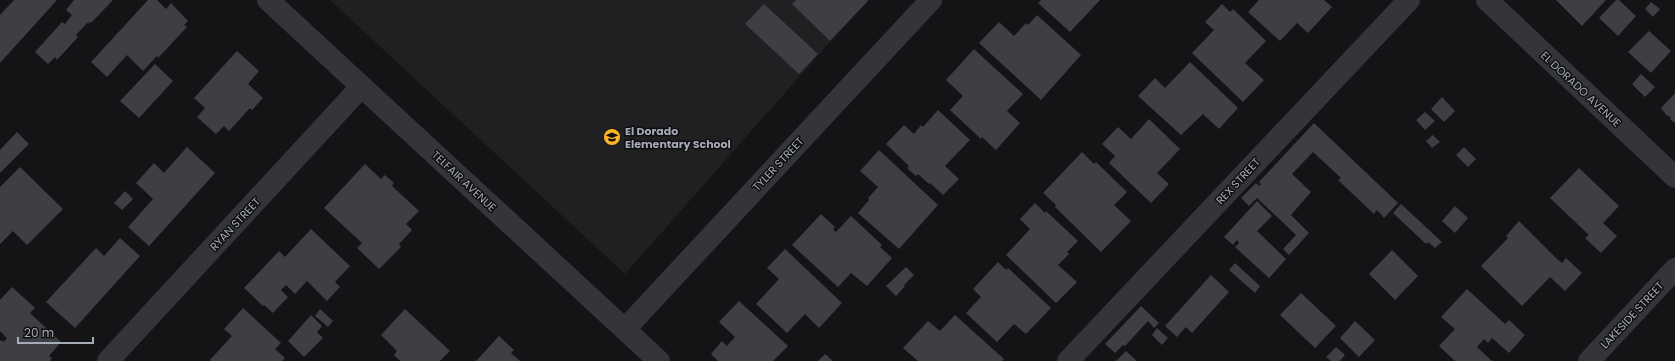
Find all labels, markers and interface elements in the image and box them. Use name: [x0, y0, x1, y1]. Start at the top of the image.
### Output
street label: EL DORADO AVENUE: [1537, 48, 1625, 130]
place label: El Dorado Elementary School: [625, 123, 731, 152]
school or university icon: El Dorado Elementary School: [602, 127, 622, 147]
street label: TYLER STREET: [749, 133, 807, 195]
street label: TELFAIR AVENUE: [428, 147, 500, 215]
street label: REX STREET: [1212, 154, 1264, 208]
street label: RYAN STREET: [206, 194, 264, 254]
street label: LAKESIDE STREET: [1597, 278, 1667, 352]
scale bar: [18, 319, 93, 345]
text: 20 m: [24, 324, 54, 341]

